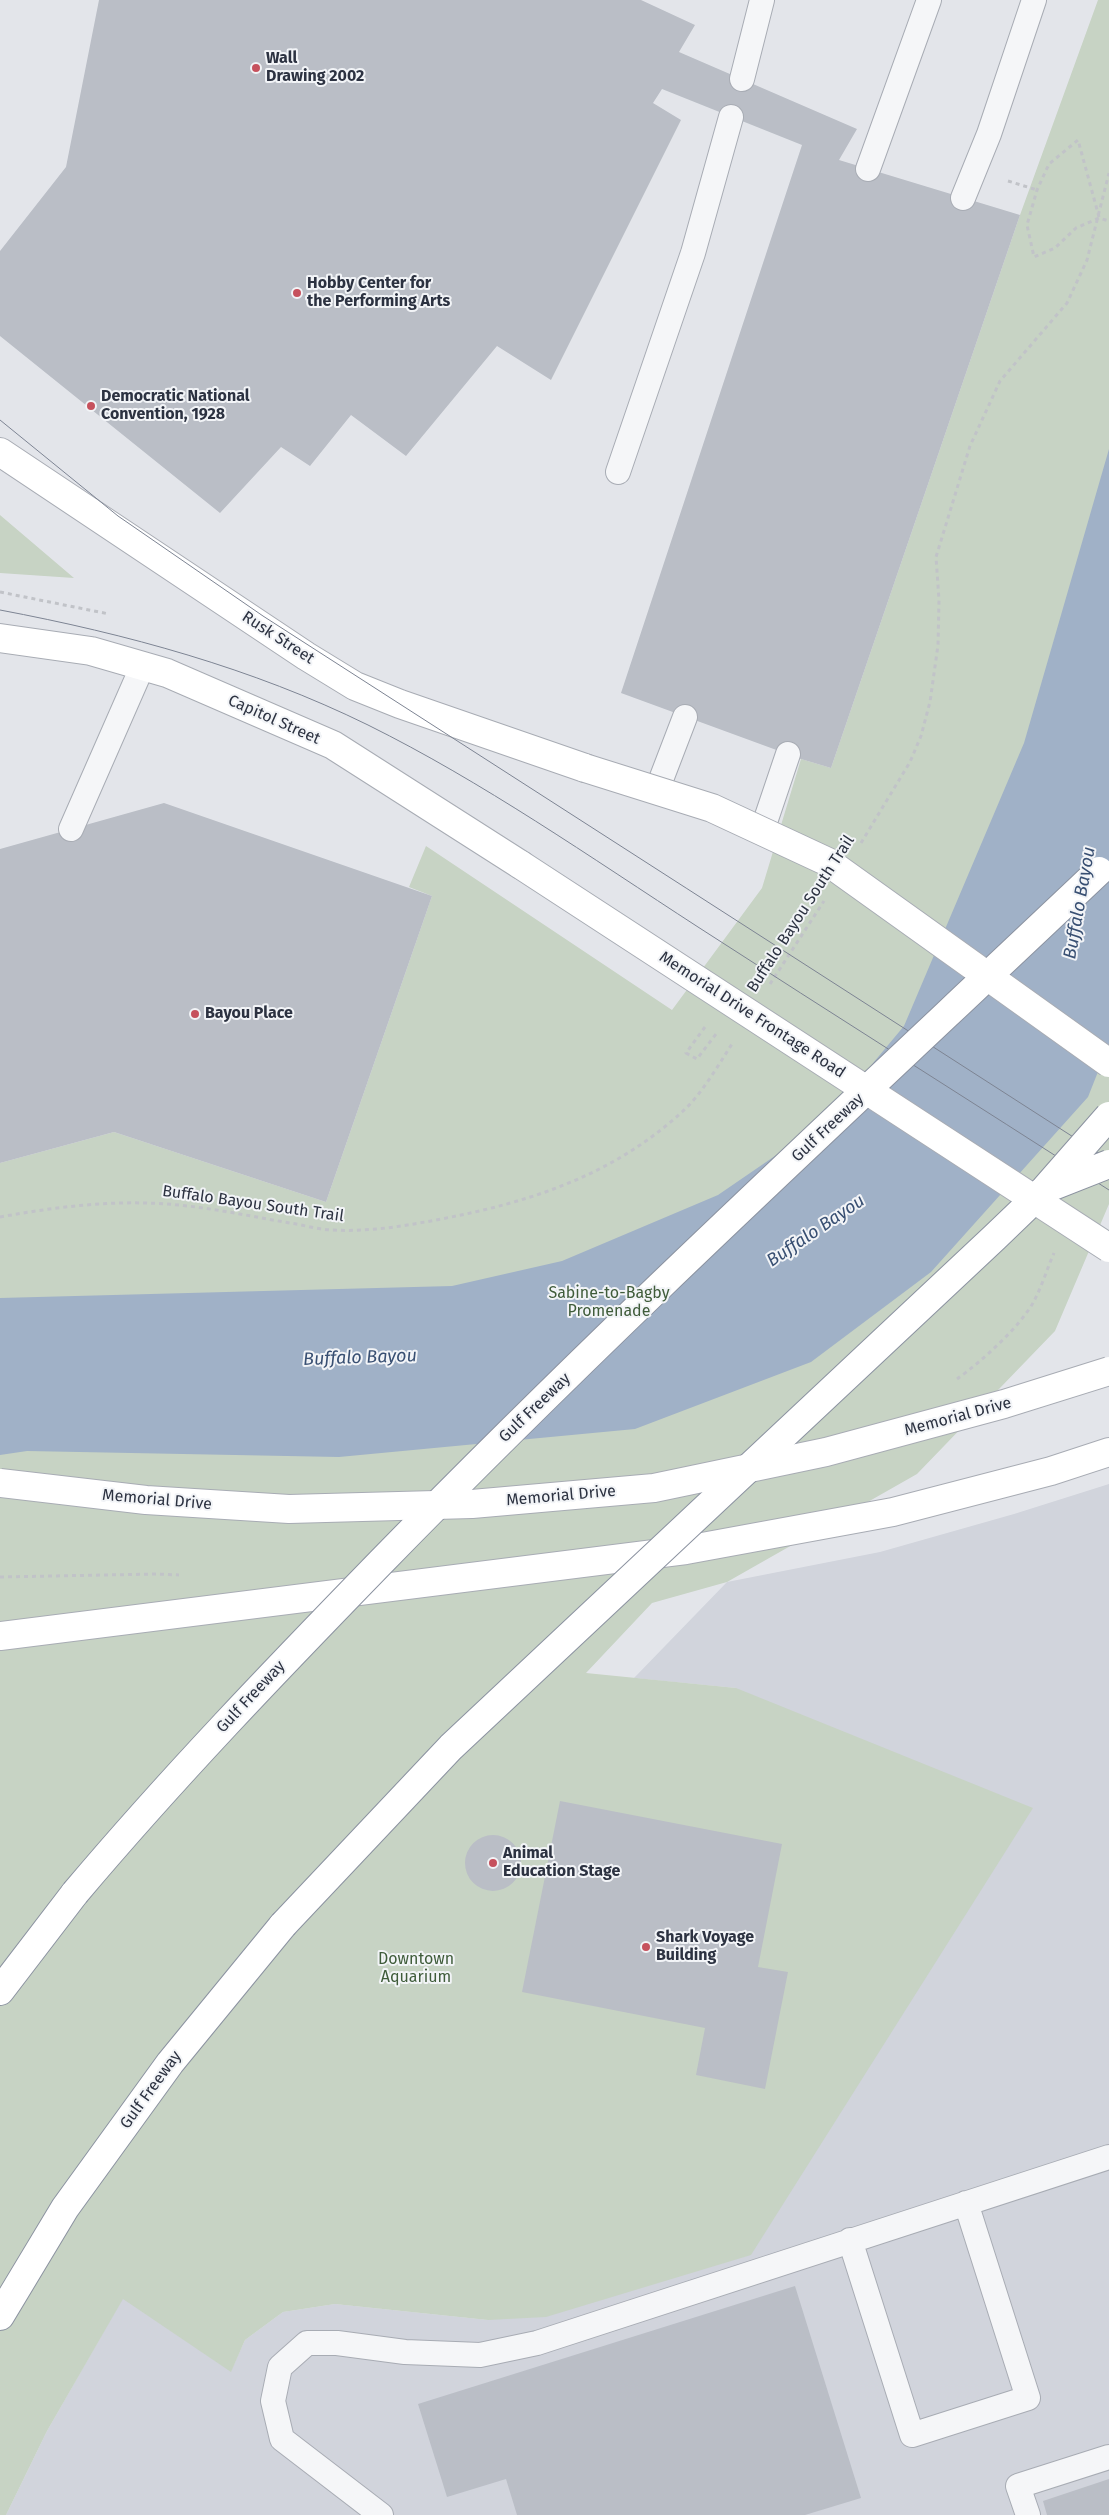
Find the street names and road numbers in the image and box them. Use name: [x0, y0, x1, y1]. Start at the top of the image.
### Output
street label: Rusk Street: [238, 608, 318, 668]
street label: Capitol Street: [225, 691, 323, 749]
street label: Buffalo Bayou South Trail: [743, 832, 859, 996]
street label: Memorial Drive Frontage Road: [655, 948, 849, 1082]
street label: Gulf Freeway: [788, 1090, 868, 1166]
street label: Buffalo Bayou South Trail: [161, 1182, 345, 1226]
street label: Gulf Freeway: [495, 1369, 575, 1447]
street label: Memorial Drive: [902, 1394, 1014, 1440]
street label: Memorial Drive: [505, 1482, 617, 1510]
street label: Memorial Drive: [101, 1486, 213, 1514]
street label: Gulf Freeway: [213, 1657, 289, 1737]
street label: Gulf Freeway: [116, 2047, 186, 2133]

